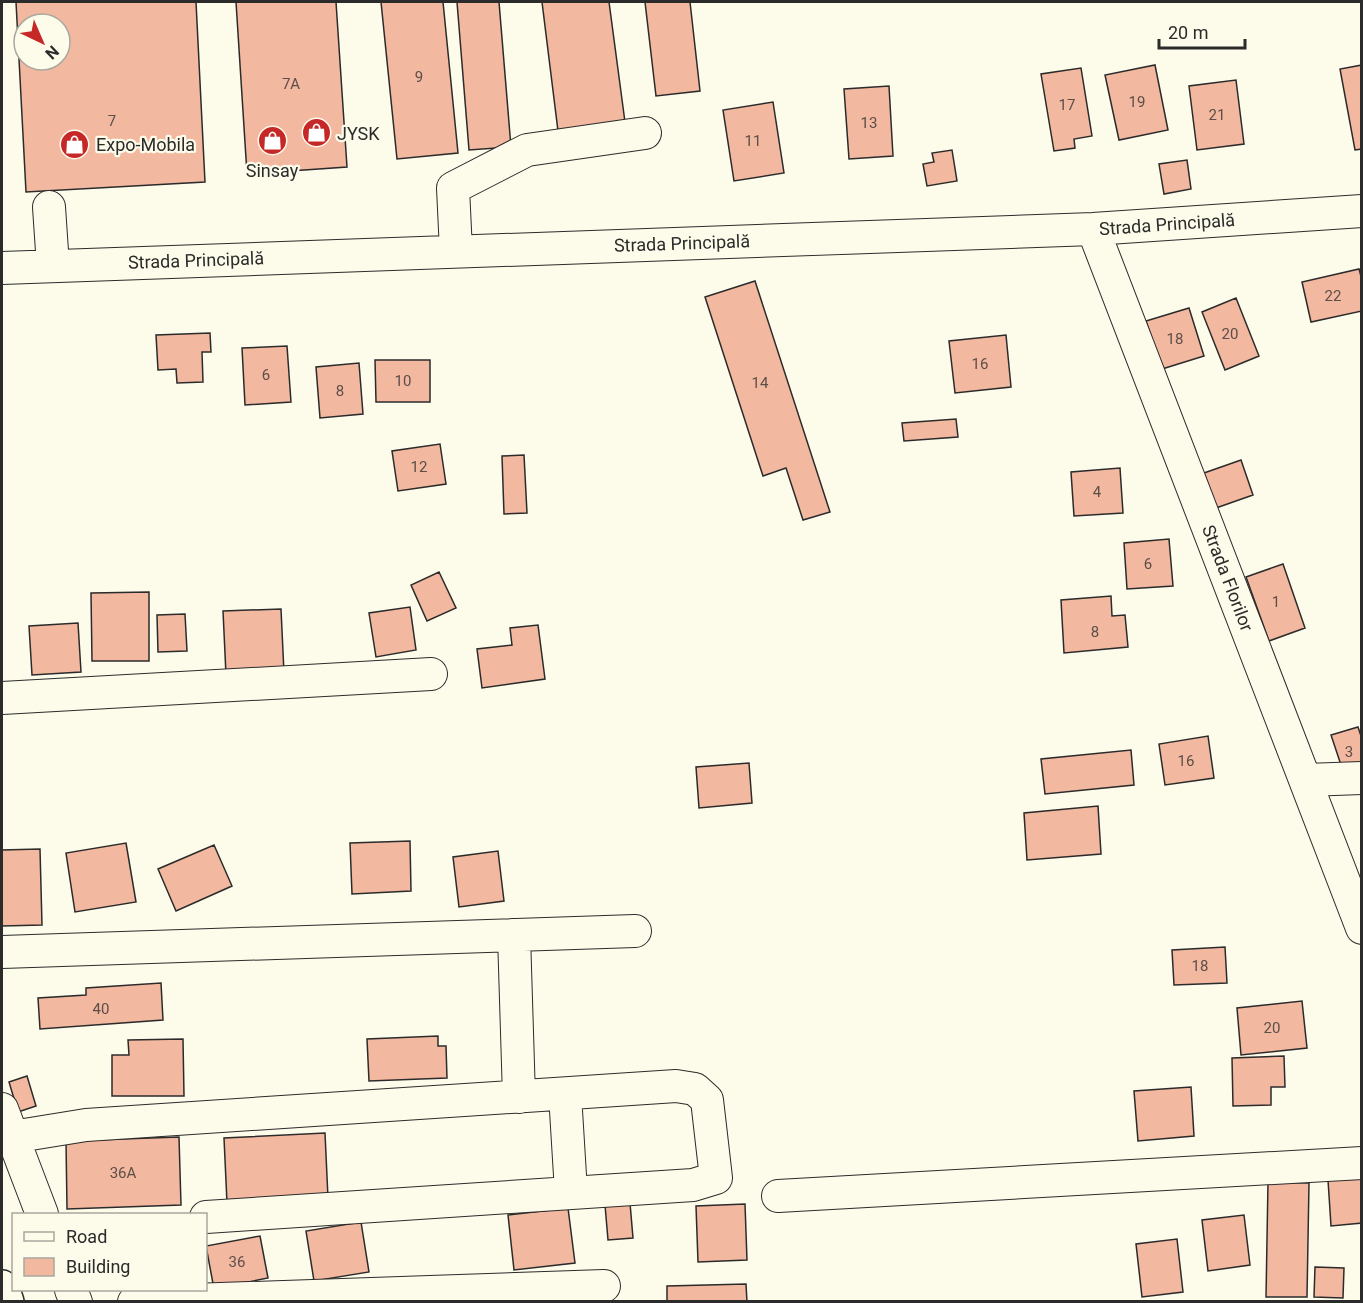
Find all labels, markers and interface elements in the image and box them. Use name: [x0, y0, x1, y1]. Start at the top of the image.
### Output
north arrow: [12, 12, 72, 72]
scale bar: [1159, 12, 1244, 50]
text: 20 m: [1168, 22, 1208, 43]
text: N: [41, 42, 63, 63]
house number: 9: [415, 68, 423, 86]
house number: 7A: [282, 75, 300, 93]
house number: 19: [1129, 93, 1145, 111]
house number: 17: [1059, 96, 1075, 114]
house number: 21: [1209, 106, 1225, 124]
house number: 7: [108, 112, 116, 130]
house number: 13: [861, 114, 877, 132]
shop icon: JYSK: [300, 117, 332, 149]
place label: JYSK: [337, 123, 380, 144]
shop icon: Sinsay: [256, 125, 288, 157]
shop icon: Expo-Mobila: [59, 128, 91, 160]
house number: 11: [745, 132, 761, 150]
place label: Expo-Mobila: [96, 134, 195, 155]
place label: Sinsay: [246, 160, 299, 181]
street label: Strada Principală: [1098, 209, 1236, 239]
street label: Strada Principală: [614, 230, 750, 256]
street label: Strada Principală: [128, 247, 264, 273]
house number: 22: [1325, 287, 1341, 305]
house number: 20: [1222, 325, 1238, 343]
house number: 18: [1167, 330, 1183, 348]
house number: 16: [972, 355, 988, 373]
house number: 6: [262, 366, 270, 384]
house number: 10: [395, 372, 411, 390]
house number: 14: [752, 374, 769, 392]
house number: 8: [336, 382, 344, 400]
house number: 12: [411, 458, 427, 476]
house number: 4: [1093, 483, 1102, 501]
street label: Strada Florilor: [1198, 522, 1258, 634]
house number: 6: [1144, 555, 1152, 573]
house number: 1: [1272, 593, 1280, 611]
house number: 8: [1091, 623, 1099, 641]
house number: 3: [1345, 743, 1353, 761]
house number: 16: [1178, 752, 1194, 770]
house number: 18: [1192, 957, 1208, 975]
house number: 40: [93, 1000, 109, 1018]
house number: 20: [1264, 1019, 1280, 1037]
house number: 36A: [110, 1164, 137, 1182]
legend: [12, 1213, 207, 1291]
text: Road: [66, 1226, 107, 1247]
house number: 36: [229, 1253, 245, 1271]
text: Building: [66, 1256, 130, 1277]

